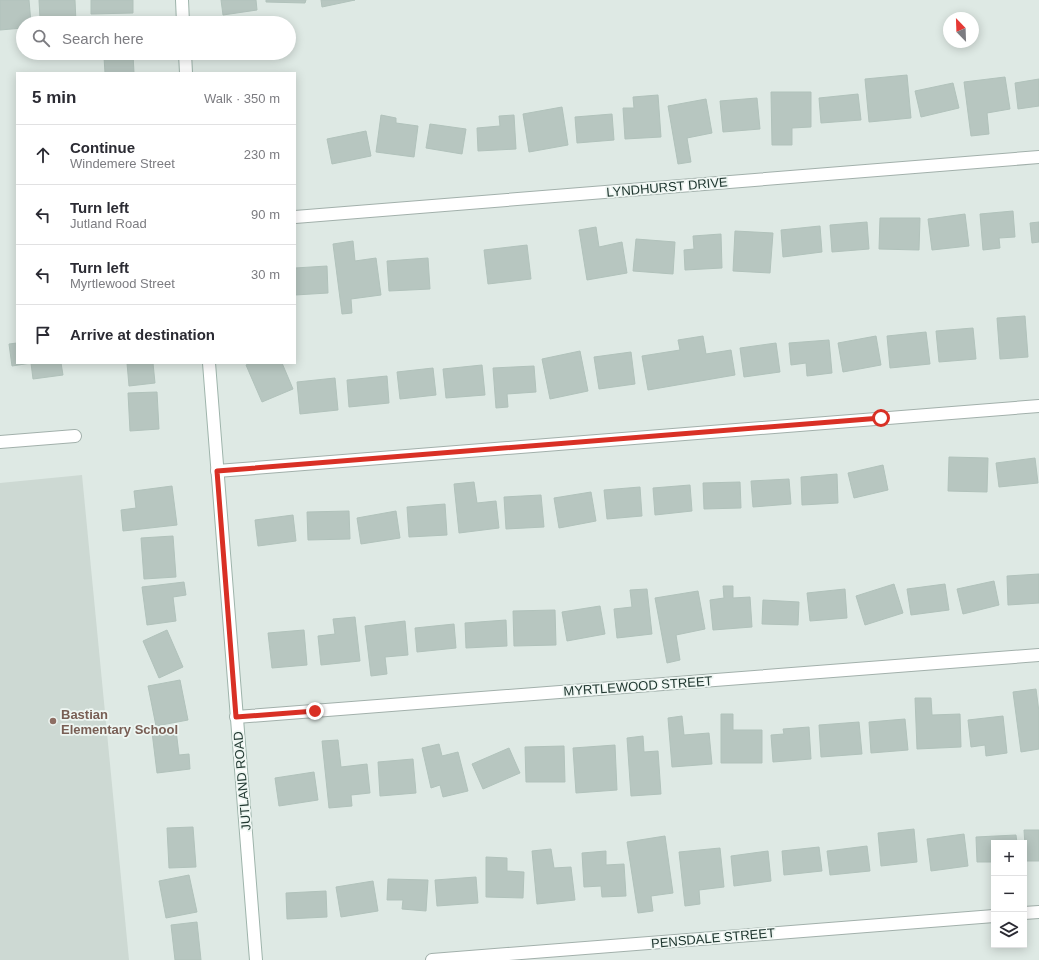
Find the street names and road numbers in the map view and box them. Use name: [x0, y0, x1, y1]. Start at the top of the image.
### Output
street label: LYNDHURST DRIVE: [606, 174, 729, 200]
street label: MYRTLEWOOD STREET: [563, 673, 713, 699]
street label: JUTLAND ROAD: [230, 731, 254, 831]
street label: PENSDALE STREET: [650, 925, 776, 951]

